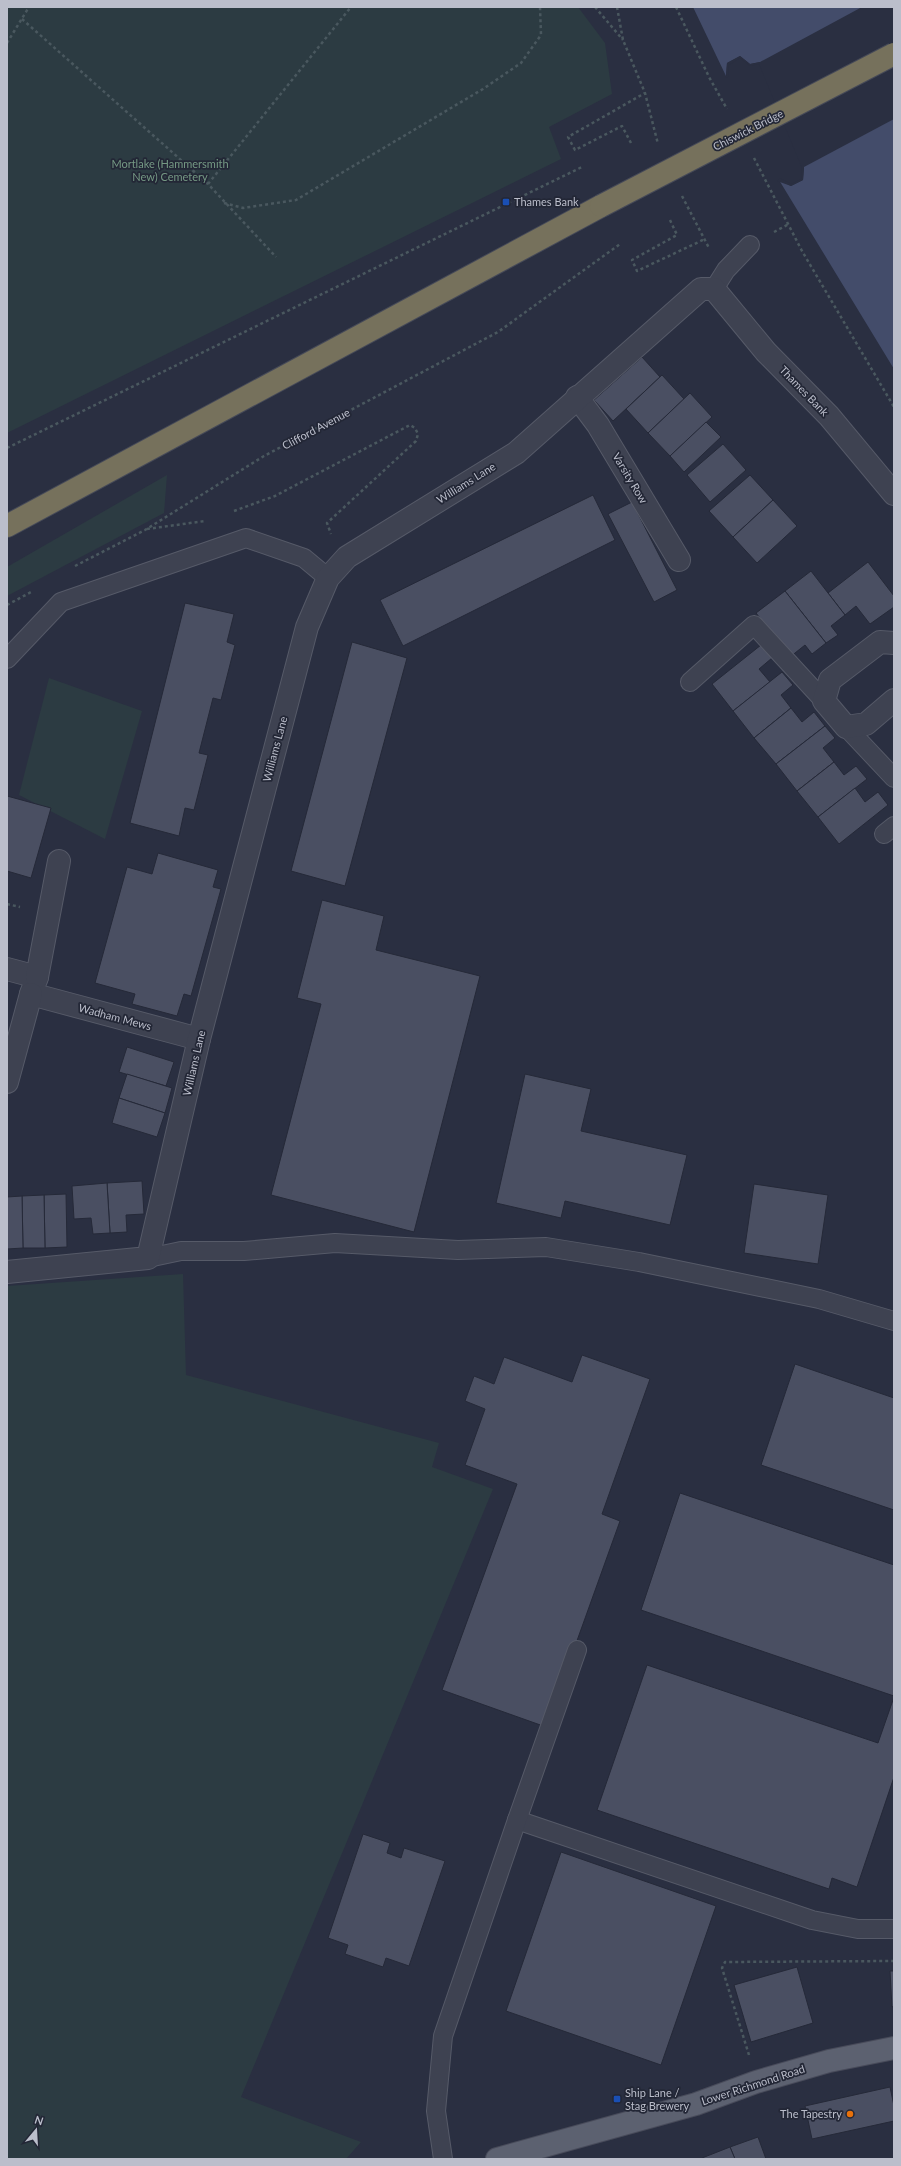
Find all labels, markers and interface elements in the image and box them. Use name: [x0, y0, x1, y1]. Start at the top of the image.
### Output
street label: Chiswick Bridge: [710, 106, 785, 153]
park label: Mortlake (Hammersmith New) Cemetery: [111, 157, 229, 183]
place label: Thames Bank: [514, 195, 579, 208]
marker: Thames Bank: [501, 197, 511, 207]
street label: Thames Bank: [777, 363, 832, 419]
street label: Clifford Avenue: [280, 405, 352, 452]
street label: Varsity Row: [610, 450, 651, 506]
street label: Williams Lane: [434, 459, 498, 506]
street label: Williams Lane: [260, 715, 290, 783]
street label: Wadham Mews: [77, 1001, 153, 1033]
street label: Williams Lane: [180, 1029, 207, 1097]
street label: Lower Richmond Road: [699, 2062, 806, 2107]
place label: Ship Lane / Stag Brewery: [625, 2086, 690, 2112]
marker: Ship Lane / Stag Brewery: [612, 2094, 622, 2104]
place label: The Tapestry: [780, 2107, 842, 2120]
marker: The Tapestry: [845, 2109, 855, 2119]
north arrow: [16, 2110, 56, 2150]
text: N: [33, 2113, 45, 2128]

